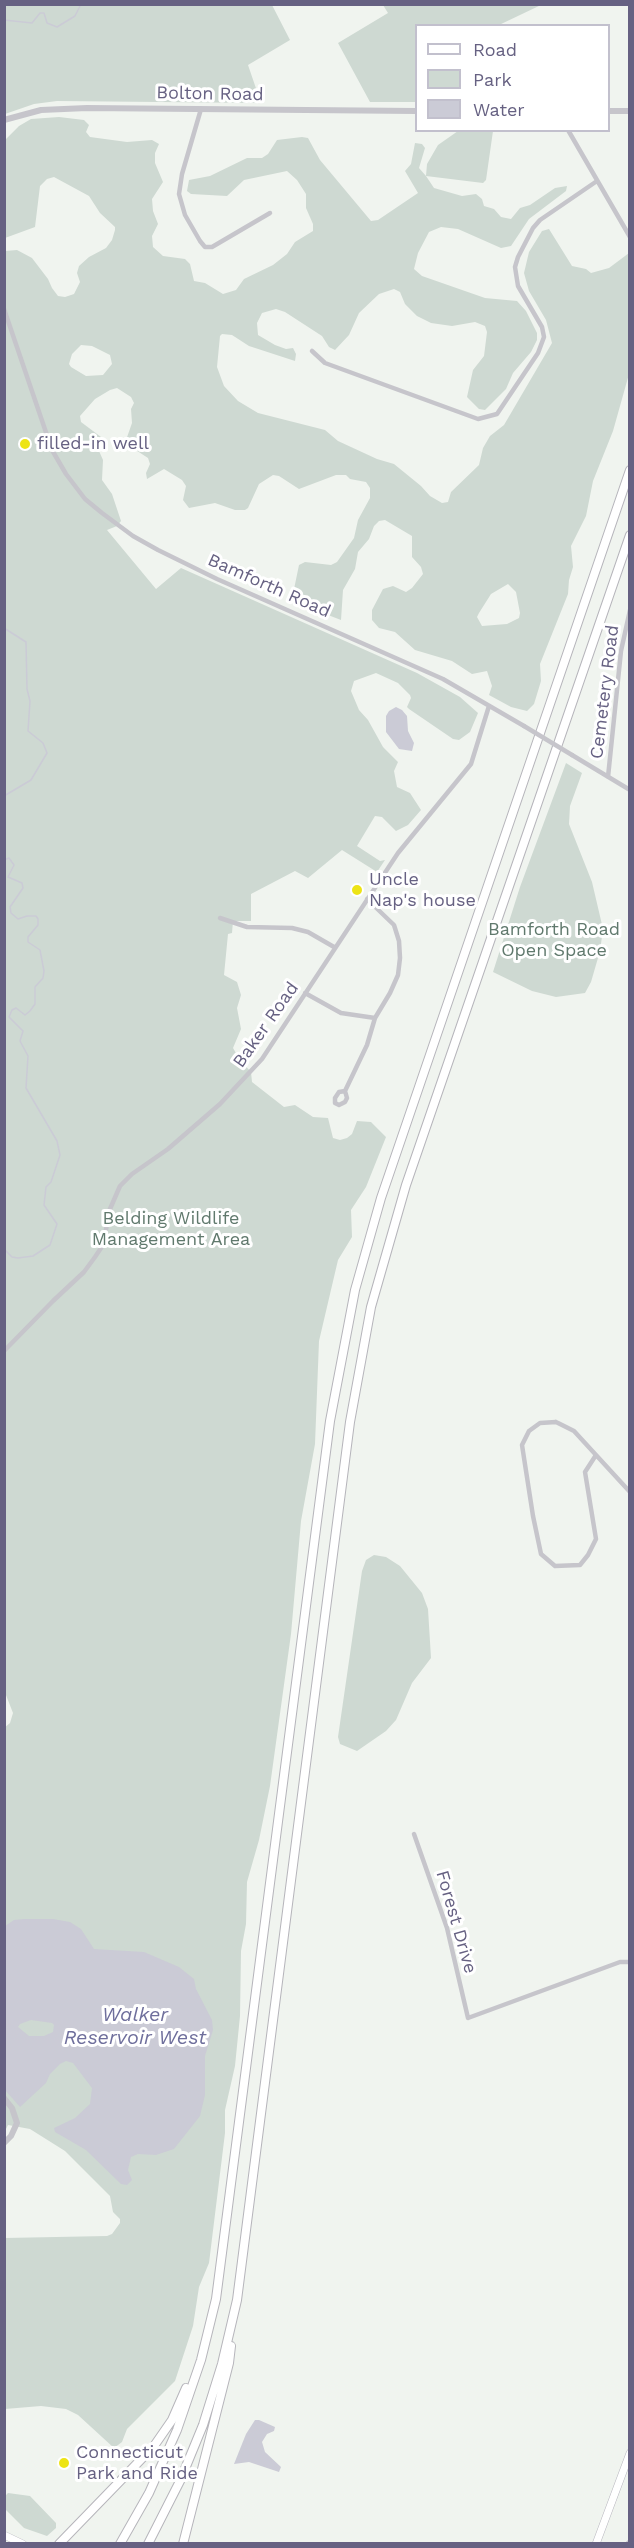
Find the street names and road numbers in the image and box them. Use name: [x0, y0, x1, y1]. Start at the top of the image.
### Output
street label: Bolton Road: [156, 82, 264, 106]
street label: Bamforth Road: [204, 549, 334, 623]
street label: Cemetery Road: [586, 624, 624, 760]
street label: Baker Road: [229, 978, 303, 1072]
street label: Forest Drive: [431, 1868, 481, 1976]

